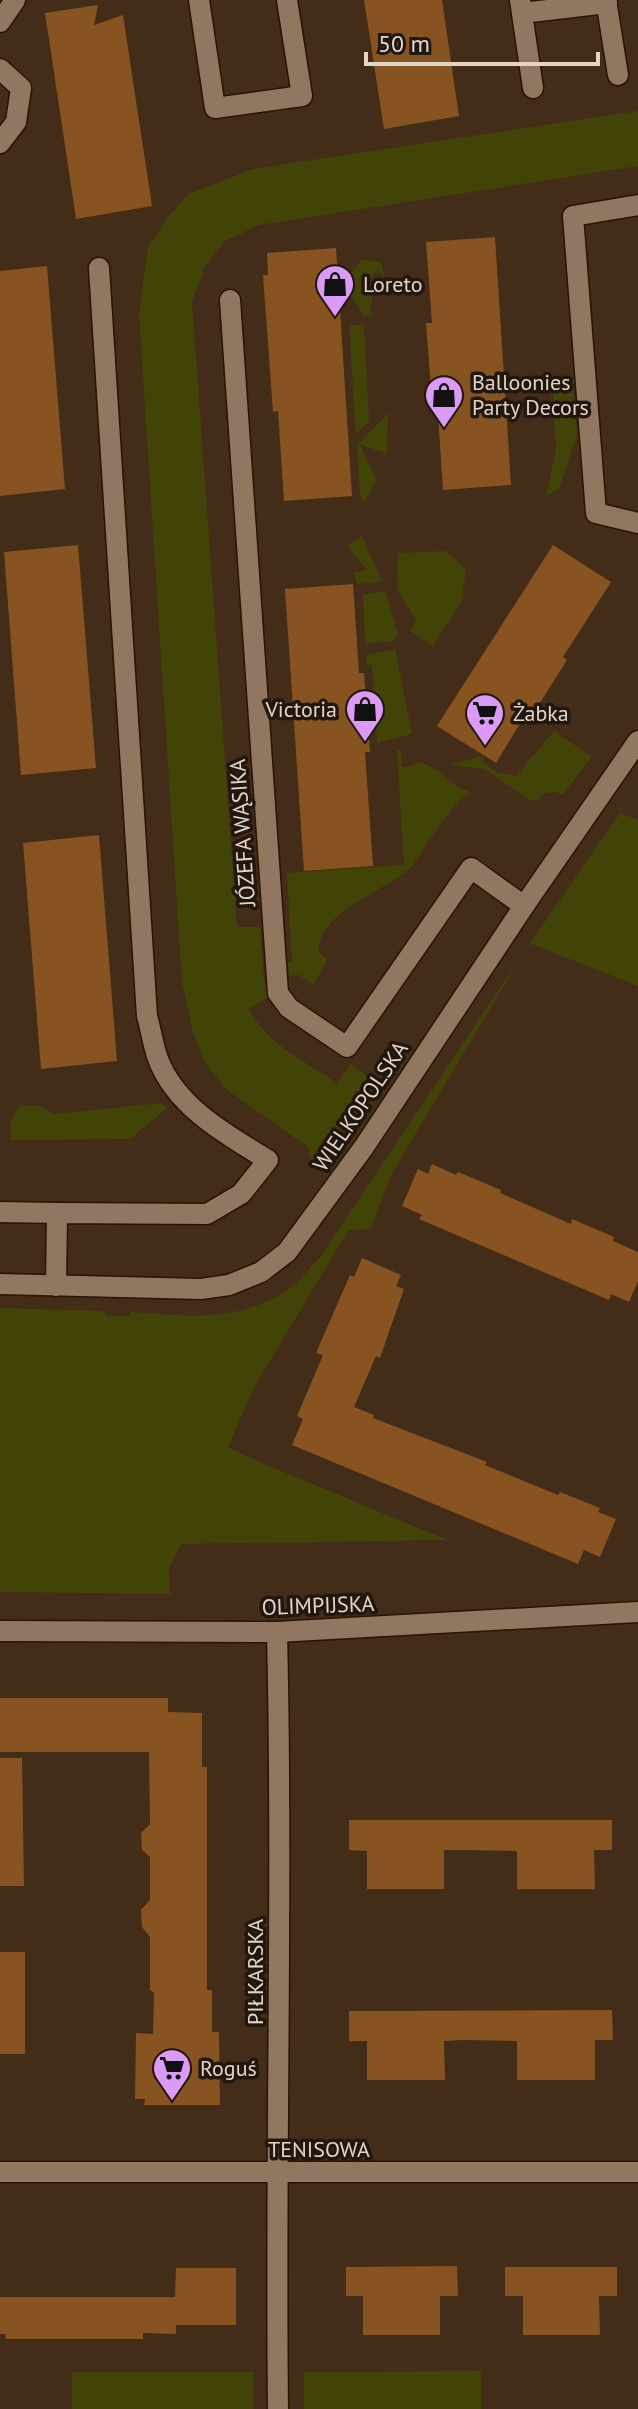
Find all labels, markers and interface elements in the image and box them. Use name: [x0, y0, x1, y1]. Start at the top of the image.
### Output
scale bar: [366, 16, 598, 66]
text: 50 m: [378, 28, 430, 59]
shop icon: Loreto: [314, 263, 356, 318]
place label: Loreto: [363, 270, 423, 298]
place label: Balloonies Party Decors: [472, 368, 589, 421]
shop icon: Balloonies Party Decors: [423, 374, 465, 429]
shop icon: Victoria: [344, 688, 386, 743]
supermarket icon: Żabka: [464, 692, 506, 747]
place label: Victoria: [264, 695, 337, 723]
place label: Żabka: [513, 699, 569, 727]
street label: JÓZEFA WĄSIKA: [223, 758, 261, 909]
street label: WIELKOPOLSKA: [306, 1036, 414, 1176]
street label: OLIMPIJSKA: [261, 1589, 375, 1621]
street label: PIŁKARSKA: [241, 1919, 269, 2025]
supermarket icon: Roguś: [151, 2047, 193, 2102]
place label: Roguś: [200, 2054, 257, 2082]
street label: TENISOWA: [268, 2135, 370, 2163]

